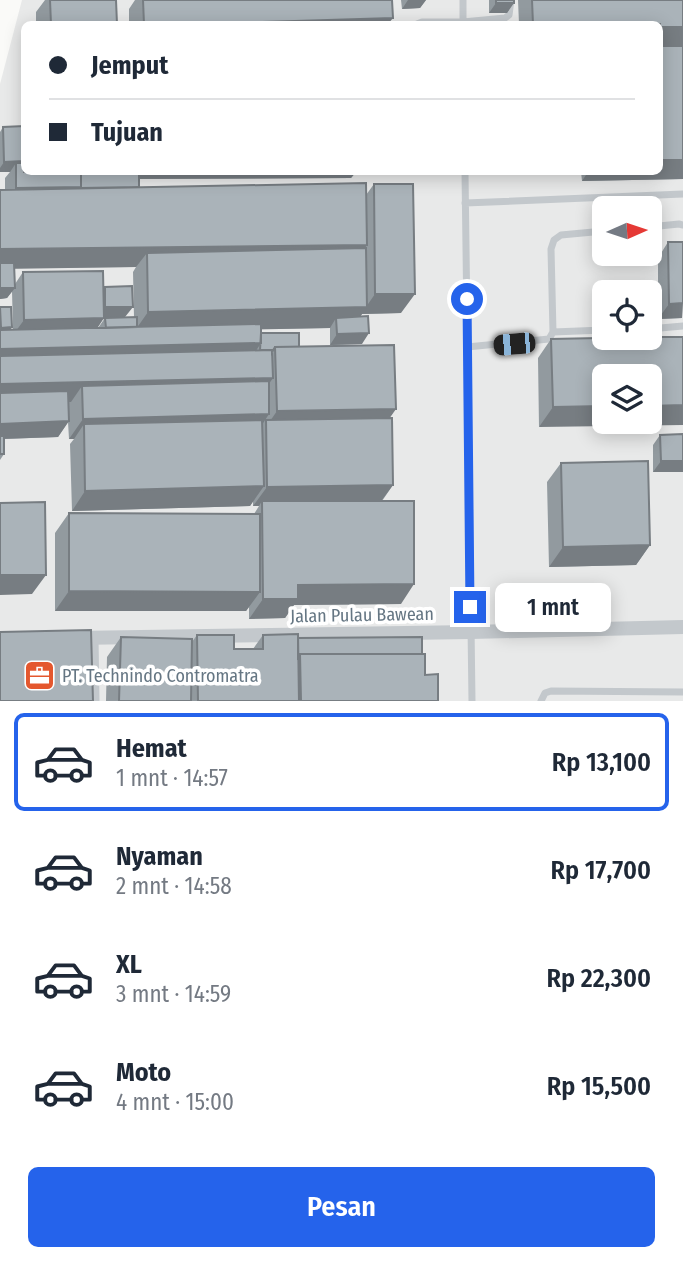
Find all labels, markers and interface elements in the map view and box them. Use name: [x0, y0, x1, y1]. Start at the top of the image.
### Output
text: Jemput: [91, 50, 168, 81]
text: Tujuan: [91, 117, 163, 148]
north arrow: [592, 196, 662, 266]
map controls: [592, 196, 662, 434]
button: locate: [592, 280, 662, 350]
route start: [451, 283, 483, 315]
car: [493, 332, 536, 356]
button: layers: [592, 364, 662, 434]
callout: 1 mnt: [494, 582, 610, 632]
route end: [454, 591, 486, 623]
text: 1 mnt: [527, 593, 579, 621]
street label: Jalan Pulau Bawean: [290, 603, 434, 627]
office icon: PT. Technindo Contromatra: [22, 659, 56, 693]
place label: PT. Technindo Contromatra: [62, 665, 259, 687]
icon: car: [32, 731, 95, 794]
text: Hemat: [116, 733, 187, 764]
text: Rp 13,100: [552, 747, 651, 778]
text: 1 mnt · 14:57: [116, 764, 228, 792]
icon: car: [32, 839, 95, 902]
text: Nyaman: [116, 841, 203, 872]
text: Rp 17,700: [551, 855, 651, 886]
text: 2 mnt · 14:58: [116, 872, 232, 900]
icon: car: [32, 947, 95, 1010]
text: XL: [116, 949, 142, 980]
text: Rp 22,300: [547, 963, 651, 994]
text: 3 mnt · 14:59: [116, 980, 231, 1008]
icon: car: [32, 1055, 95, 1118]
text: Moto: [116, 1057, 171, 1088]
text: Rp 15,500: [547, 1071, 651, 1102]
text: 4 mnt · 15:00: [116, 1088, 234, 1116]
button: Pesan: [28, 1167, 655, 1247]

